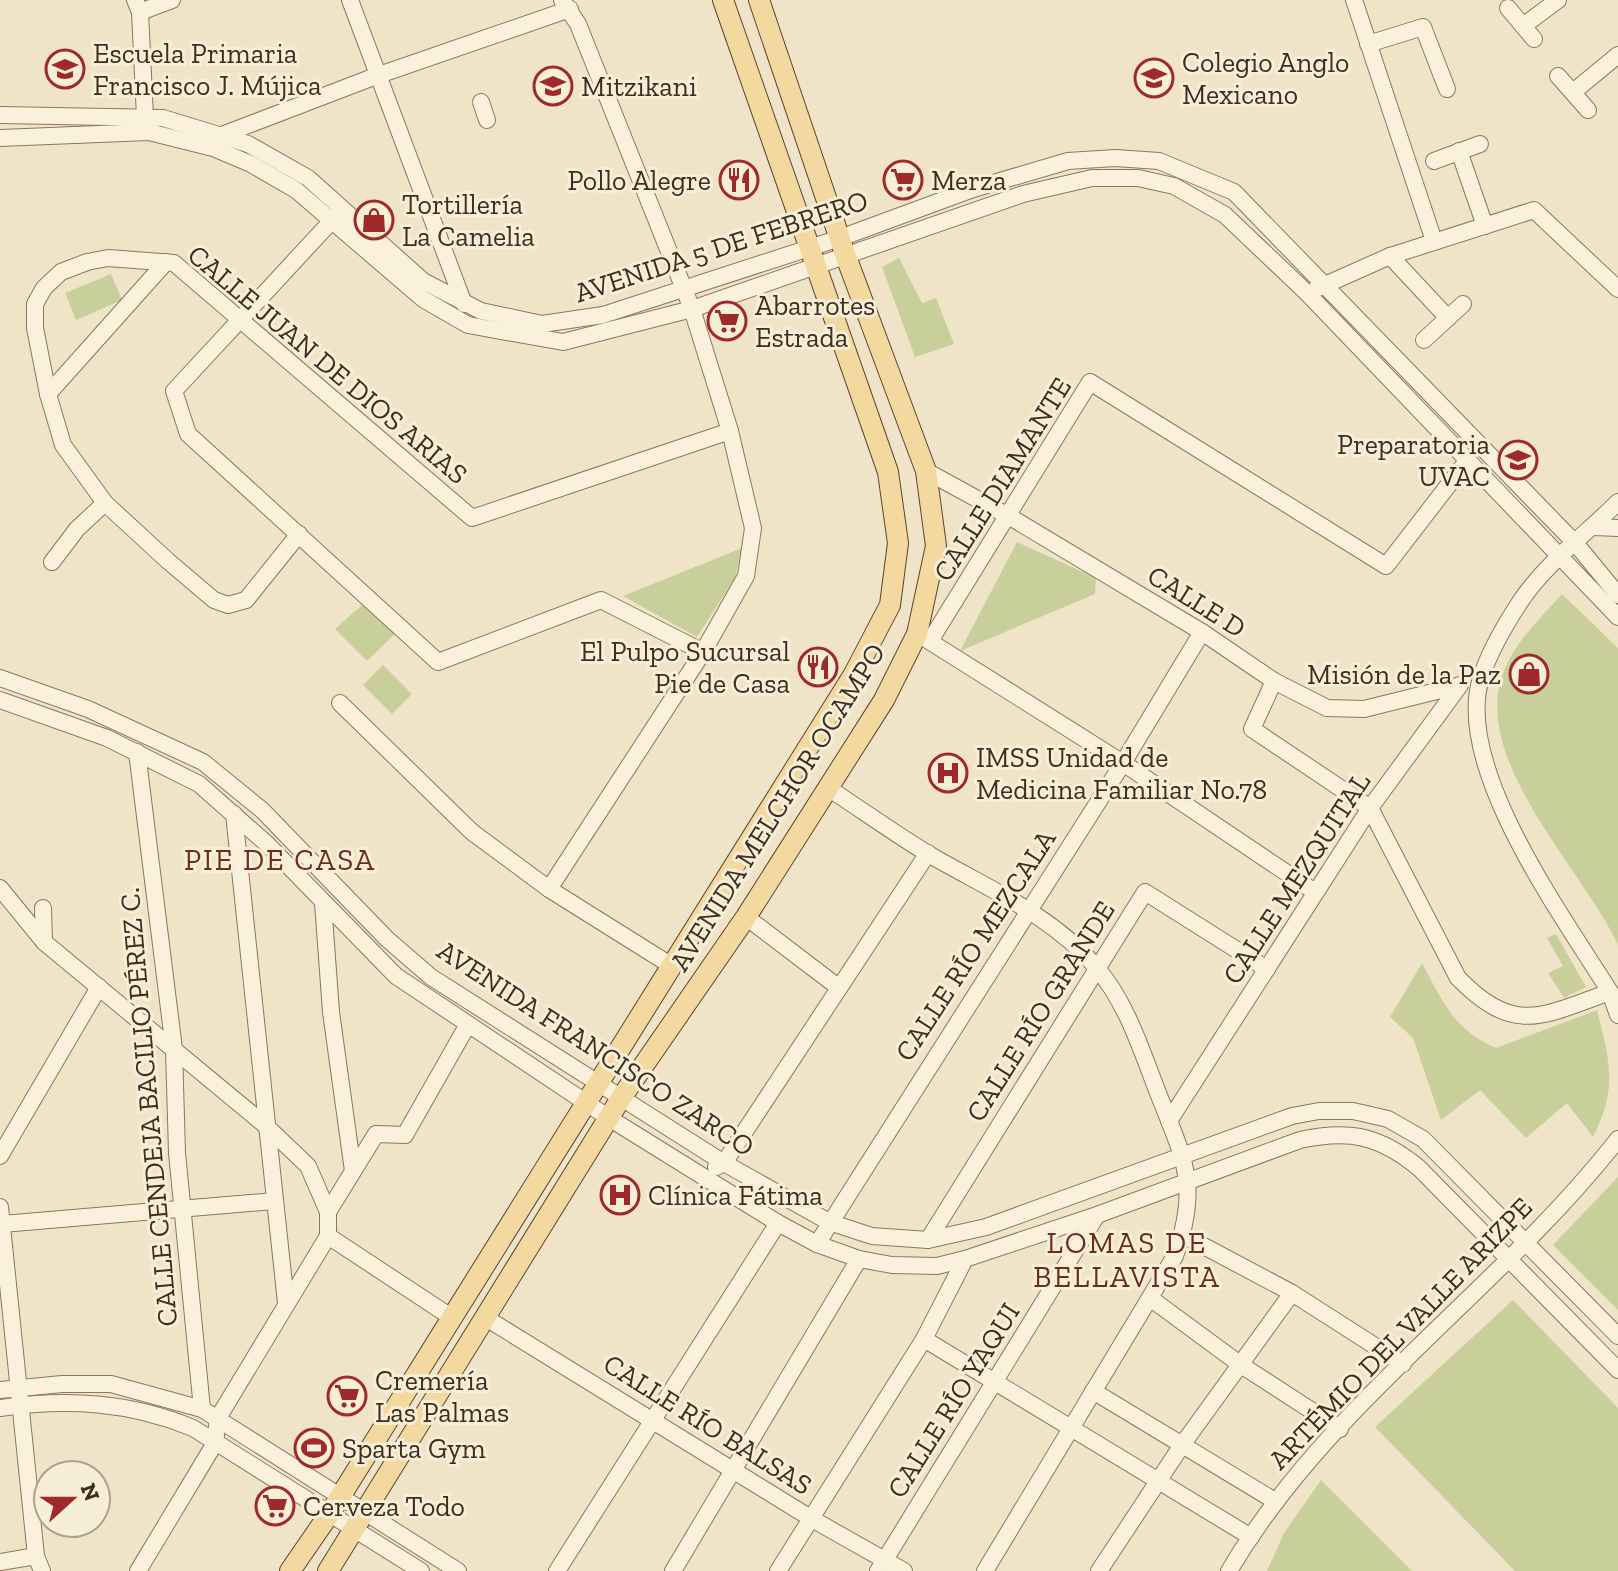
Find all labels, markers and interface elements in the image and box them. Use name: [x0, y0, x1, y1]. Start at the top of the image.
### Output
place label: Escuela Primaria Francisco J. Mújica: [93, 37, 322, 102]
place label: Colegio Anglo Mexicano: [1182, 46, 1349, 111]
school or university icon: Escuela Primaria Francisco J. Mújica: [44, 48, 86, 90]
school or university icon: Colegio Anglo Mexicano: [1133, 57, 1175, 99]
school or university icon: Mitzikani: [532, 65, 574, 107]
place label: Mitzikani: [581, 70, 697, 103]
restaurant icon: Pollo Alegre: [718, 159, 760, 201]
supermarket icon: Merza: [882, 159, 924, 201]
place label: Pollo Alegre: [567, 164, 711, 197]
place label: Merza: [931, 164, 1007, 197]
street label: AVENIDA 5 DE FEBRERO: [570, 183, 872, 309]
place label: Tortillería La Camelia: [402, 188, 535, 253]
shop icon: Tortillería La Camelia: [353, 199, 395, 241]
street label: CALLE JUAN DE DIOS ARIAS: [181, 238, 474, 491]
place label: Abarrotes Estrada: [755, 289, 875, 354]
supermarket icon: Abarrotes Estrada: [706, 300, 748, 342]
street label: CALLE DIAMANTE: [927, 372, 1078, 587]
place label: Preparatoria UVAC: [1337, 428, 1490, 493]
school or university icon: Preparatoria UVAC: [1497, 439, 1539, 481]
street label: CALLE D: [1142, 558, 1252, 644]
place label: El Pulpo Sucursal Pie de Casa: [580, 635, 790, 700]
street label: AVENIDA MELCHOR OCAMPO: [663, 637, 892, 977]
restaurant icon: El Pulpo Sucursal Pie de Casa: [797, 646, 839, 688]
shop icon: Misión de la Paz: [1508, 653, 1550, 695]
place label: Misión de la Paz: [1307, 658, 1501, 691]
place label: IMSS Unidad de Medicina Familiar No.78: [976, 741, 1267, 806]
hospital icon: IMSS Unidad de Medicina Familiar No.78: [927, 752, 969, 794]
street label: CALLE MEZQUITAL: [1216, 766, 1377, 990]
street label: CALLE RÍO MEZCALA: [888, 823, 1063, 1067]
district label: PIE DE CASA: [184, 842, 376, 878]
street label: CALLE CENDEJA BACILIO PÉREZ C.: [113, 886, 184, 1328]
street label: CALLE RÍO GRANDE: [959, 895, 1122, 1128]
street label: AVENIDA FRANCISCO ZARCO: [431, 934, 760, 1163]
hospital icon: Clínica Fátima: [599, 1174, 641, 1216]
place label: Clínica Fátima: [648, 1179, 823, 1212]
street label: ARTÉMIO DEL VALLE ARIZPE: [1262, 1191, 1539, 1476]
district label: LOMAS DE BELLAVISTA: [1033, 1225, 1221, 1295]
street label: CALLE RÍO YAQUI: [880, 1297, 1027, 1504]
street label: CALLE RÍO BALSAS: [597, 1347, 818, 1502]
place label: Cremería Las Palmas: [375, 1364, 509, 1429]
supermarket icon: Cremería Las Palmas: [326, 1375, 368, 1417]
sports icon: Sparta Gym: [293, 1427, 335, 1469]
place label: Sparta Gym: [342, 1432, 486, 1465]
north arrow: [32, 1459, 112, 1539]
text: N: [75, 1479, 106, 1505]
supermarket icon: Cerveza Todo: [254, 1485, 296, 1527]
place label: Cerveza Todo: [303, 1490, 465, 1523]

